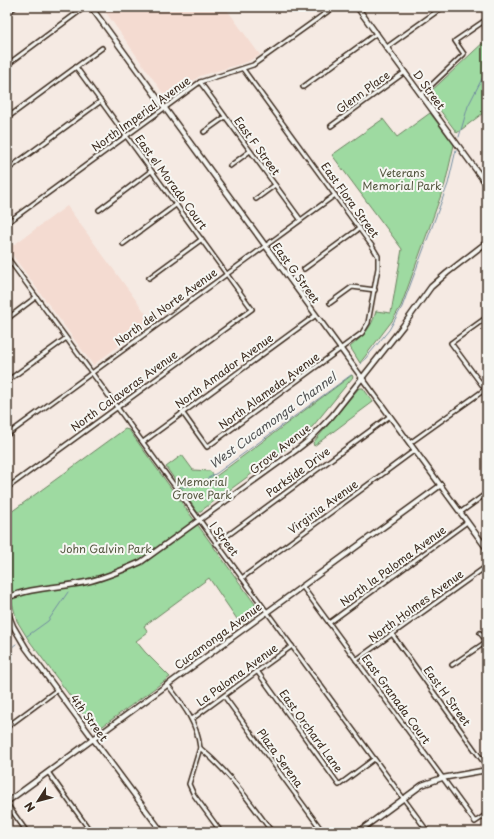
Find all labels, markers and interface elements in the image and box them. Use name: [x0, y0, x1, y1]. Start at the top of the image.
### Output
street label: Glenn Place: [332, 66, 393, 117]
street label: D Street: [409, 66, 450, 113]
street label: North Imperial Avenue: [88, 72, 194, 155]
street label: East F Street: [230, 113, 285, 179]
street label: East el Morado Court: [131, 131, 212, 233]
street label: East Flora Street: [317, 158, 384, 241]
park label: Veterans Memorial Park: [362, 164, 442, 194]
street label: East G Street: [269, 239, 325, 307]
street label: North del Norte Avenue: [111, 264, 220, 350]
street label: North Amador Avenue: [171, 329, 276, 412]
street label: North Calaveras Avenue: [67, 346, 181, 435]
street label: North Alameda Avenue: [215, 348, 323, 433]
water label: West Cucamonga Channel: [205, 367, 341, 472]
street label: Grove Avenue: [246, 419, 314, 478]
street label: Parkside Drive: [262, 442, 334, 501]
park label: Memorial Grove Park: [172, 473, 232, 503]
street label: Virginia Avenue: [284, 475, 361, 538]
street label: I Street: [206, 518, 243, 560]
street label: North la Paloma Avenue: [336, 521, 449, 610]
park label: John Galvin Park: [60, 540, 152, 557]
street label: North Holmes Avenue: [365, 565, 467, 646]
street label: Cucamonga Avenue: [171, 598, 265, 673]
street label: La Paloma Avenue: [193, 639, 281, 710]
street label: East Granada Court: [358, 650, 435, 748]
street label: East H Street: [420, 662, 475, 730]
street label: East Orchard Lane: [275, 686, 347, 776]
street label: 4th Street: [67, 691, 113, 745]
street label: Plaza Serena: [253, 725, 308, 791]
north arrow: [18, 781, 58, 821]
text: N: [20, 798, 39, 816]

